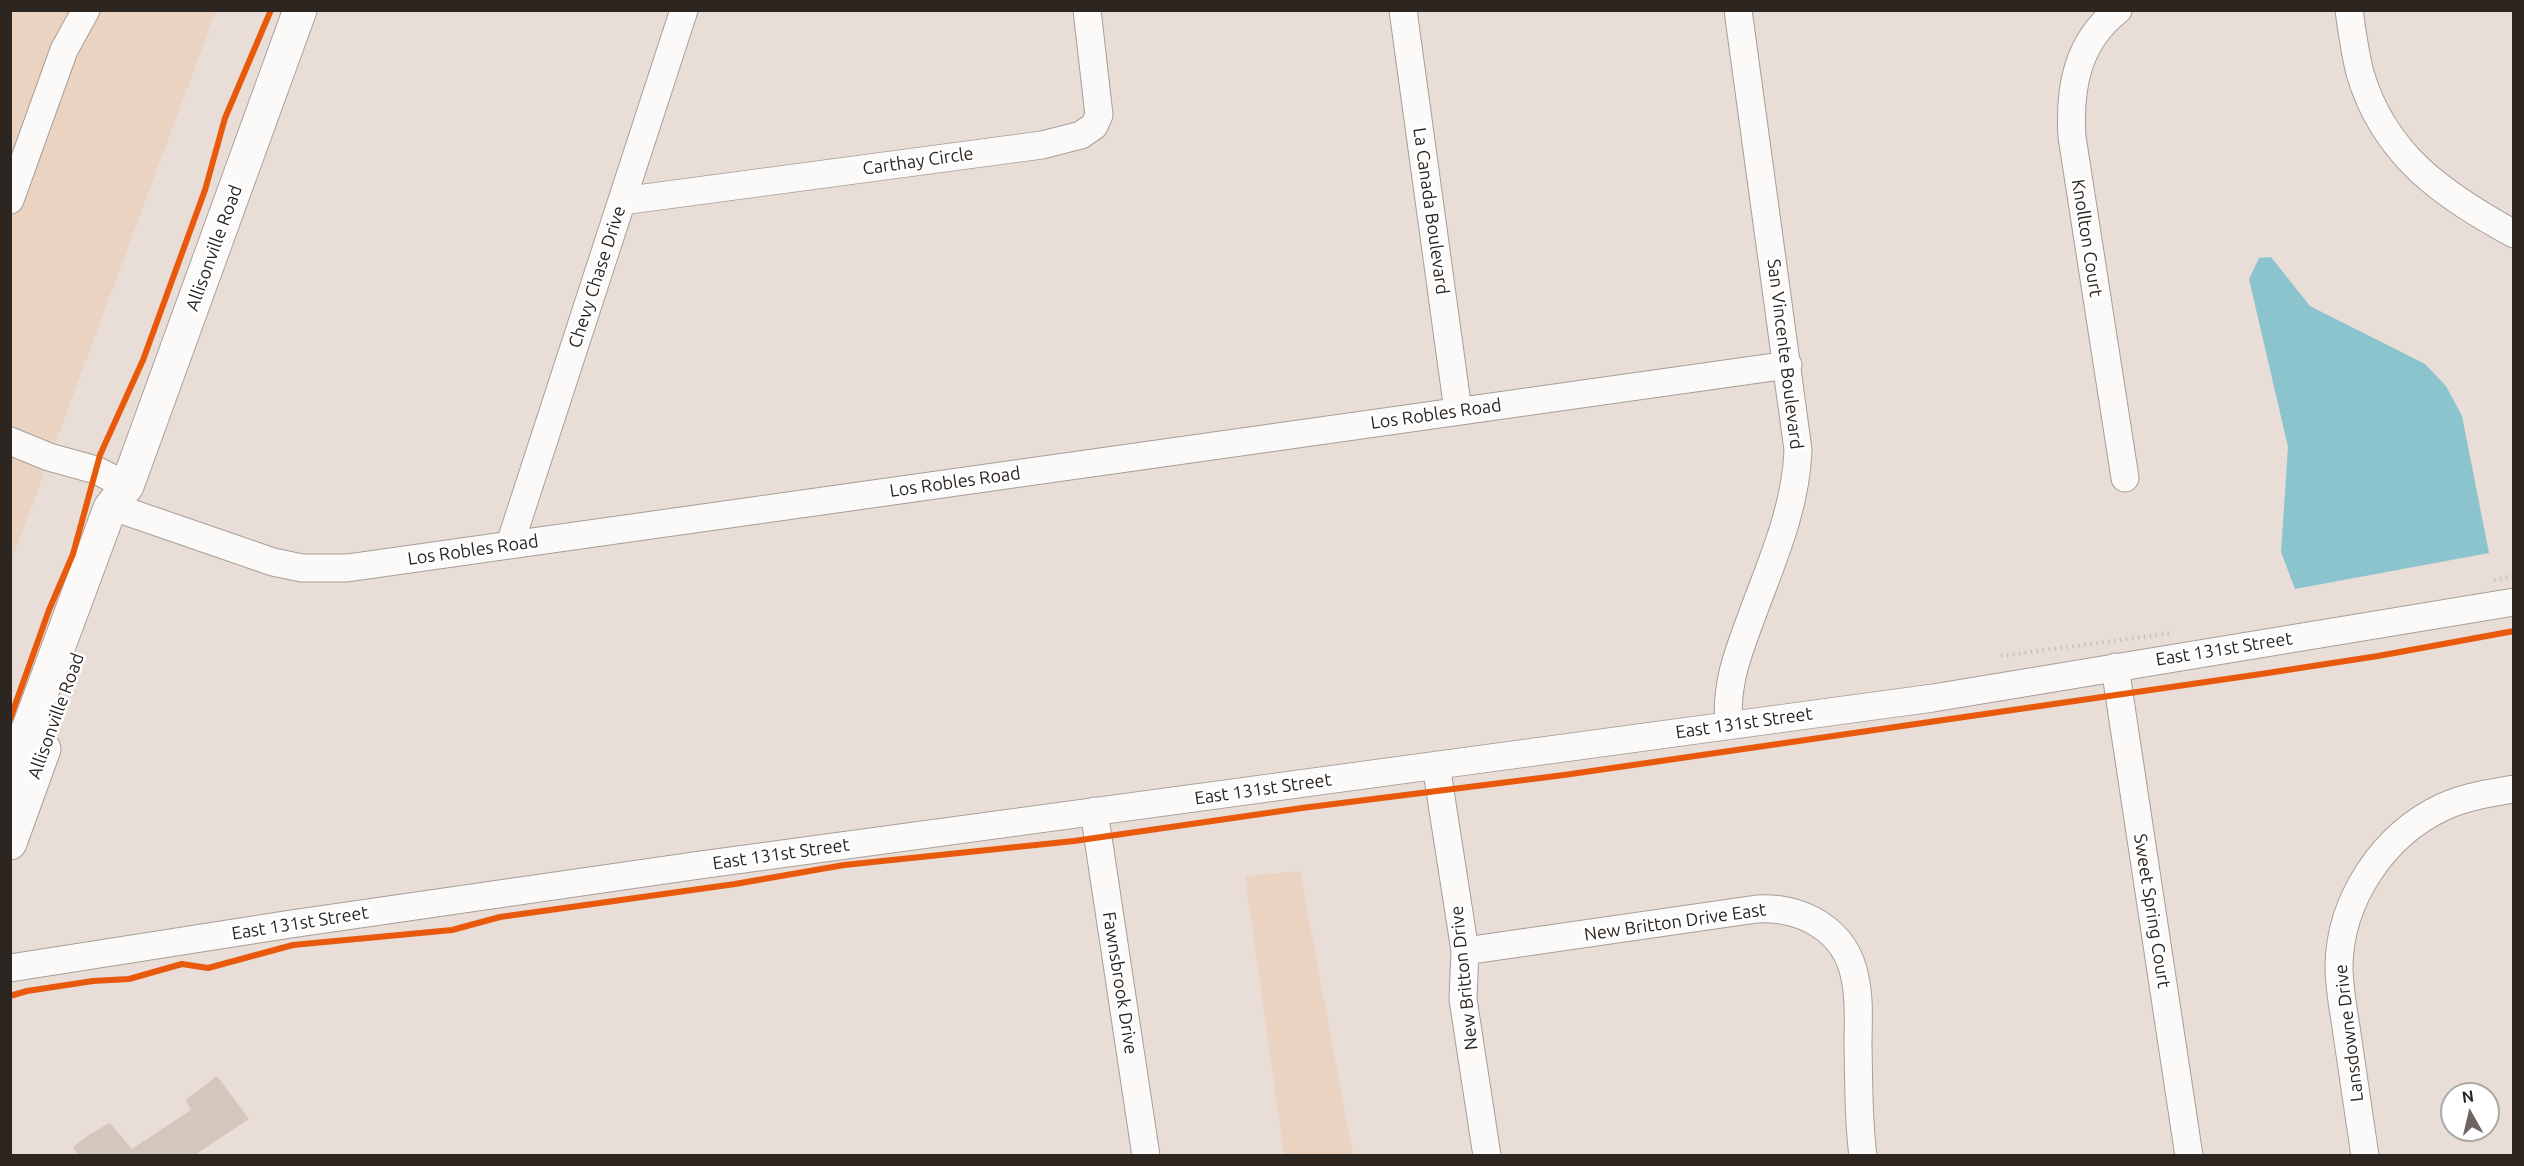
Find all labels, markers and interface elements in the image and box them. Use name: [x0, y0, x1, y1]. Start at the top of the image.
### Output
street label: La Canada Boulevard: [1409, 126, 1453, 296]
street label: Carthay Circle: [861, 143, 975, 179]
street label: Knollton Court: [2067, 178, 2107, 298]
street label: Allisonville Road: [181, 182, 247, 314]
street label: Chevy Chase Drive: [564, 203, 630, 351]
street label: San Vincente Boulevard: [1763, 258, 1807, 450]
street label: Los Robles Road: [1369, 394, 1503, 434]
street label: Los Robles Road: [888, 462, 1022, 502]
street label: Los Robles Road: [406, 530, 540, 570]
street label: East 131st Street: [2154, 628, 2294, 670]
street label: Allisonville Road: [23, 650, 89, 782]
street label: East 131st Street: [1674, 703, 1814, 743]
street label: East 131st Street: [1193, 769, 1333, 809]
street label: Sweet Spring Court: [2129, 832, 2175, 990]
street label: East 131st Street: [711, 834, 851, 874]
street label: New Britton Drive East: [1583, 899, 1767, 945]
street label: East 131st Street: [230, 902, 370, 944]
street label: New Britton Drive: [1446, 905, 1482, 1051]
street label: Fawnsbrook Drive: [1098, 910, 1142, 1056]
street label: Lansdowne Drive: [2330, 963, 2368, 1103]
north arrow: [2440, 1082, 2500, 1142]
text: N: [2461, 1086, 2475, 1106]

